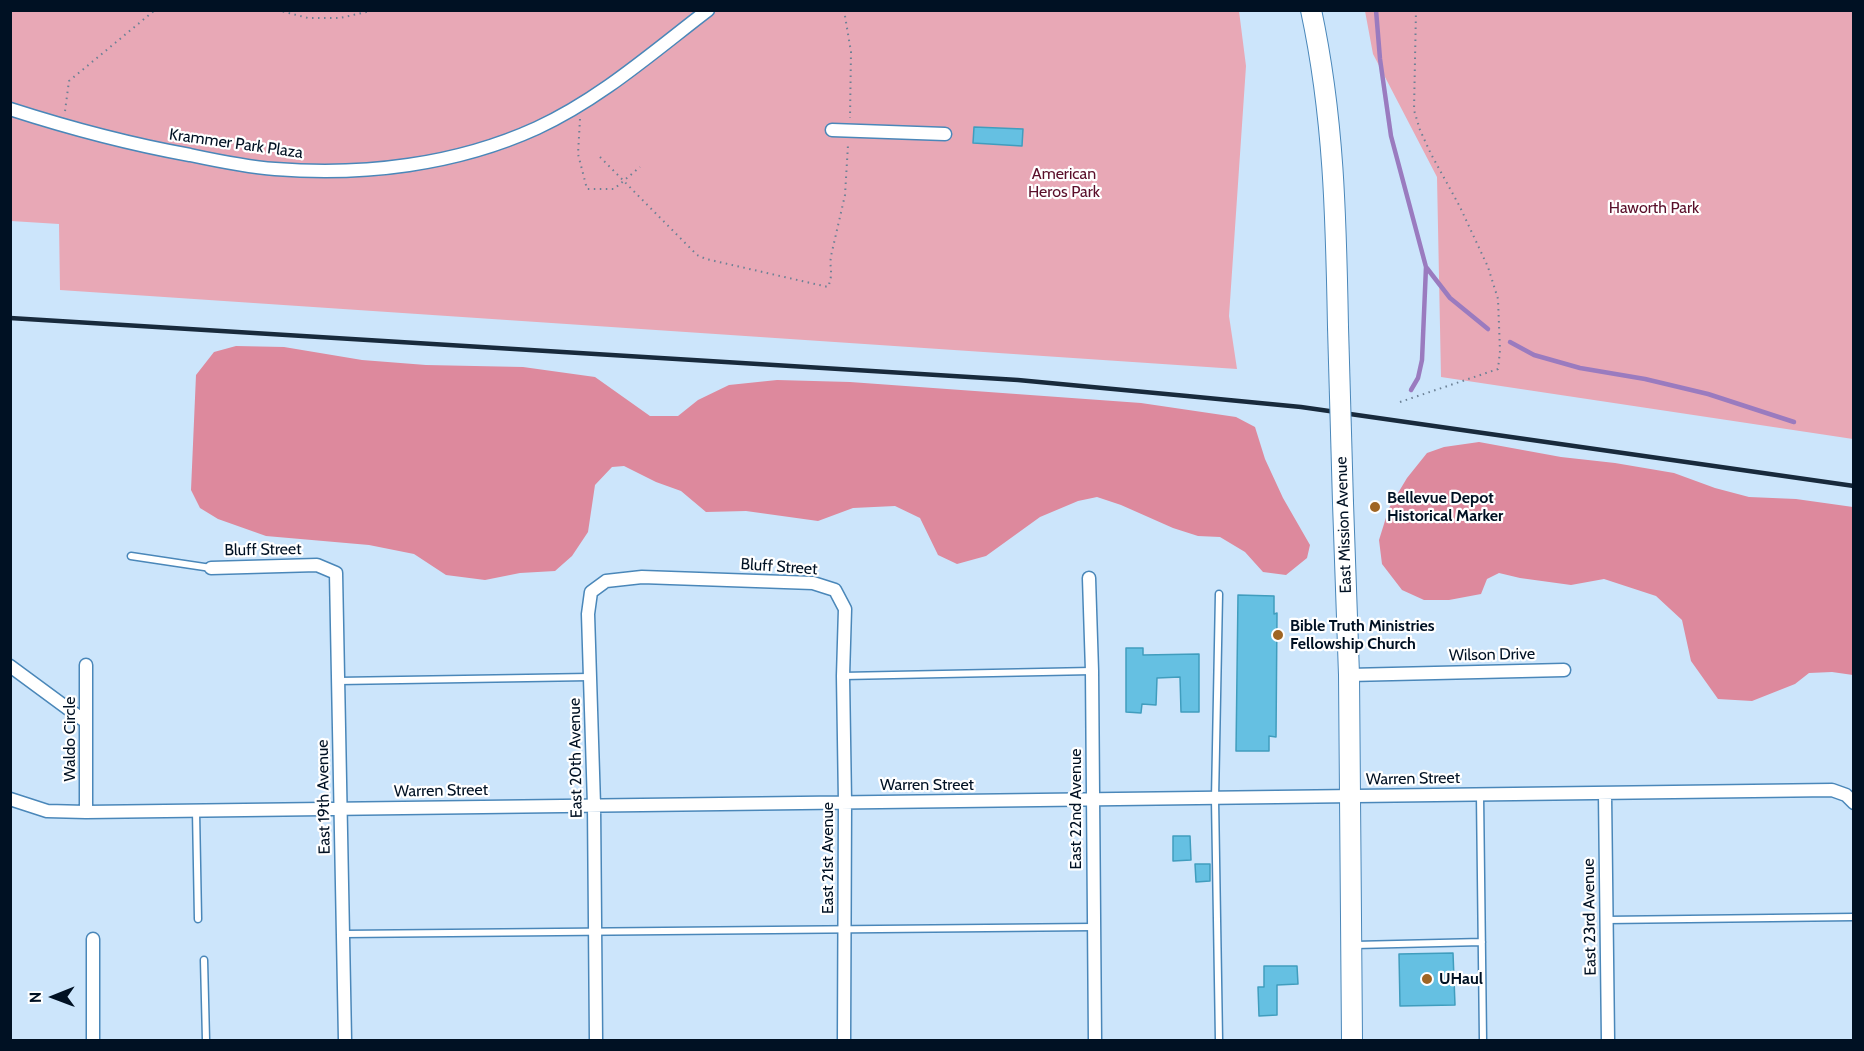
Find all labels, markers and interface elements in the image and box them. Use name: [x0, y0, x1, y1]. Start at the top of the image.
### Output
street label: Krammer Park Plaza: [168, 125, 304, 163]
park label: American Heros Park: [1028, 164, 1100, 202]
park label: Haworth Park: [1609, 198, 1699, 218]
street label: East Mission Avenue: [1332, 456, 1356, 594]
place label: Bellevue Depot Historical Marker: [1387, 488, 1503, 526]
marker: Bellevue Depot Historical Marker: [1368, 500, 1382, 514]
street label: Bluff Street: [224, 540, 302, 560]
street label: Bluff Street: [740, 555, 818, 579]
place label: Bible Truth Ministries Fellowship Church: [1290, 616, 1435, 654]
marker: Bible Truth Ministries Fellowship Church: [1271, 628, 1285, 642]
street label: Wilson Drive: [1449, 645, 1535, 665]
street label: Waldo Circle: [60, 697, 80, 781]
street label: East 20th Avenue: [565, 698, 587, 818]
street label: East 19th Avenue: [313, 739, 335, 855]
street label: East 22nd Avenue: [1066, 748, 1086, 870]
street label: Warren Street: [1366, 769, 1460, 789]
street label: Warren Street: [880, 775, 974, 795]
street label: Warren Street: [394, 781, 488, 801]
street label: East 21st Avenue: [818, 802, 838, 914]
street label: East 23rd Avenue: [1579, 858, 1601, 976]
north arrow: [24, 967, 84, 1027]
place label: UHaul: [1439, 969, 1483, 989]
marker: UHaul: [1420, 972, 1434, 986]
text: N: [26, 992, 45, 1003]

